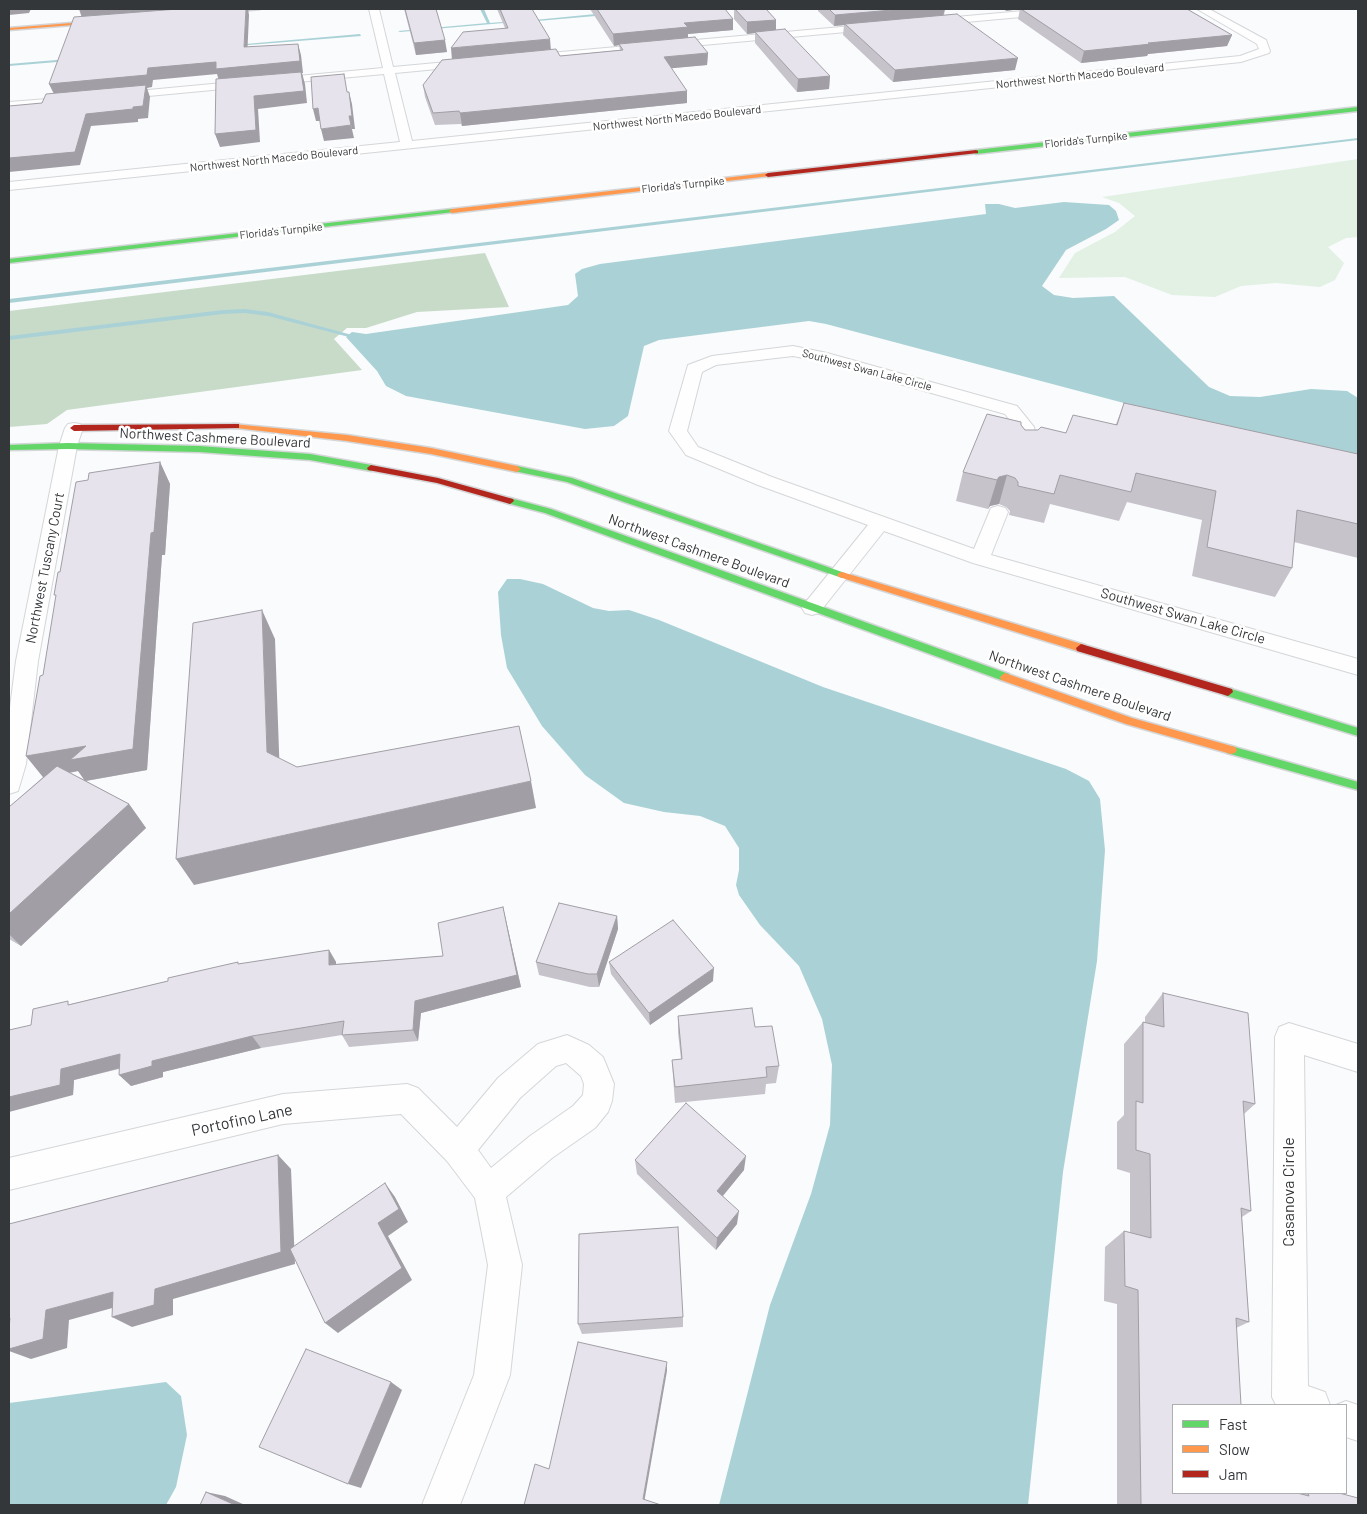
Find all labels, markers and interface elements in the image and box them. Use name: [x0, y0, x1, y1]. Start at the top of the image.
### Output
street label: Northwest North Macedo Boulevard: [995, 61, 1165, 91]
street label: Northwest North Macedo Boulevard: [592, 103, 762, 133]
street label: Florida's Turnpike: [1044, 129, 1128, 151]
street label: Northwest North Macedo Boulevard: [189, 144, 359, 174]
street label: Florida's Turnpike: [641, 174, 725, 196]
street label: Florida's Turnpike: [239, 220, 323, 242]
street label: Southwest Swan Lake Circle: [801, 346, 933, 394]
street label: Northwest Cashmere Boulevard: [119, 425, 311, 451]
street label: Northwest Tuscany Court: [22, 491, 68, 645]
street label: Northwest Cashmere Boulevard: [606, 510, 792, 592]
street label: Southwest Swan Lake Circle: [1099, 584, 1267, 648]
street label: Northwest Cashmere Boulevard: [987, 647, 1173, 725]
street label: Portofino Lane: [190, 1100, 294, 1140]
street label: Casanova Circle: [1279, 1137, 1299, 1247]
legend: [1172, 1404, 1347, 1494]
text: Fast: [1219, 1415, 1247, 1433]
text: Slow: [1219, 1440, 1250, 1458]
text: Jam: [1219, 1465, 1248, 1483]

